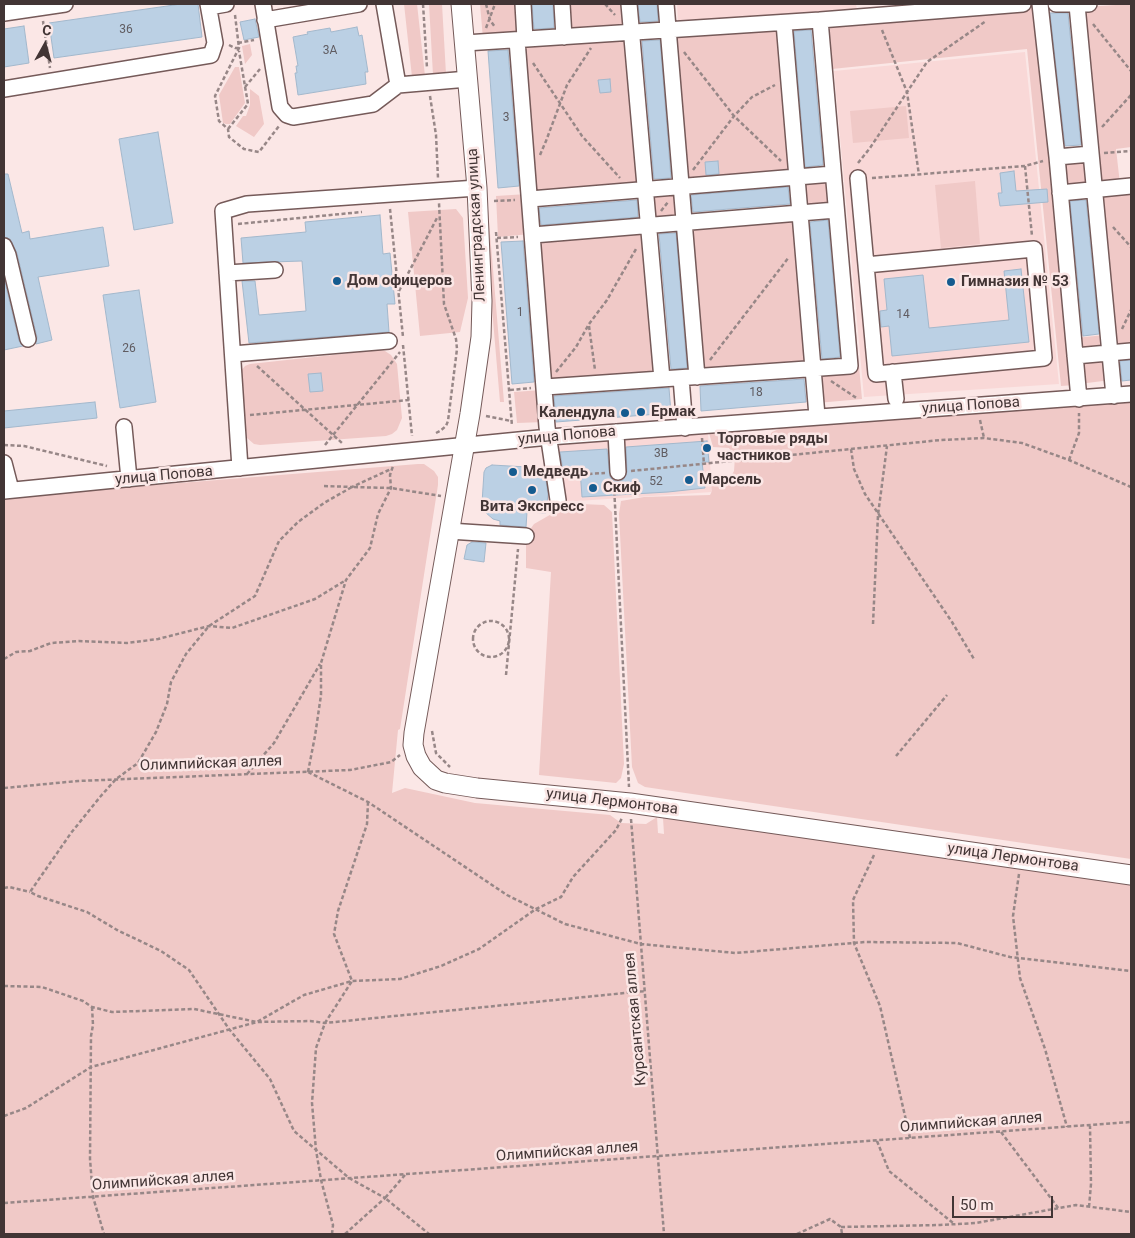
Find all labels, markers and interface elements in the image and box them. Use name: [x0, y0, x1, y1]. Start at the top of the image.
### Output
north arrow: [20, 20, 70, 70]
text: С: [41, 22, 52, 39]
house number: 36: [119, 23, 133, 37]
house number: 3А: [323, 44, 337, 58]
house number: 3: [503, 111, 509, 125]
street label: Ленинградская улица: [464, 148, 490, 302]
place label: Дом офицеров: [347, 272, 452, 290]
place label: Гимназия № 53: [961, 273, 1069, 291]
marker: Дом офицеров: [331, 275, 343, 287]
marker: Гимназия № 53: [945, 276, 957, 288]
house number: 1: [517, 306, 523, 320]
house number: 14: [896, 308, 910, 322]
house number: 26: [122, 342, 136, 356]
house number: 18: [749, 386, 763, 400]
street label: улица Попова: [921, 394, 1021, 418]
place label: Ермак: [651, 403, 696, 421]
place label: Календула: [539, 404, 615, 422]
marker: Ермак: [635, 406, 647, 418]
marker: Календула: [619, 407, 631, 419]
street label: улица Попова: [517, 423, 617, 449]
place label: Торговые ряды частников: [717, 430, 828, 465]
marker: Торговые ряды частников: [701, 442, 713, 454]
house number: 3В: [654, 447, 668, 461]
street label: улица Попова: [114, 463, 214, 489]
place label: Медведь: [523, 463, 588, 481]
marker: Медведь: [507, 466, 519, 478]
place label: Марсель: [699, 471, 761, 489]
marker: Марсель: [683, 474, 695, 486]
house number: 52: [649, 475, 663, 489]
place label: Скиф: [603, 479, 641, 497]
marker: Скиф: [587, 482, 599, 494]
marker: Вита Экспресс: [526, 484, 538, 496]
place label: Вита Экспресс: [480, 498, 584, 516]
street label: Олимпийская аллея: [139, 753, 283, 775]
street label: улица Лермонтова: [545, 785, 679, 819]
street label: улица Лермонтова: [946, 840, 1080, 876]
street label: Курсантская аллея: [621, 952, 651, 1086]
street label: Олимпийская аллея: [899, 1109, 1043, 1137]
street label: Олимпийская аллея: [495, 1138, 639, 1166]
street label: Олимпийская аллея: [91, 1167, 235, 1195]
scale bar: [955, 1186, 1056, 1218]
text: 50 m: [960, 1196, 994, 1214]

